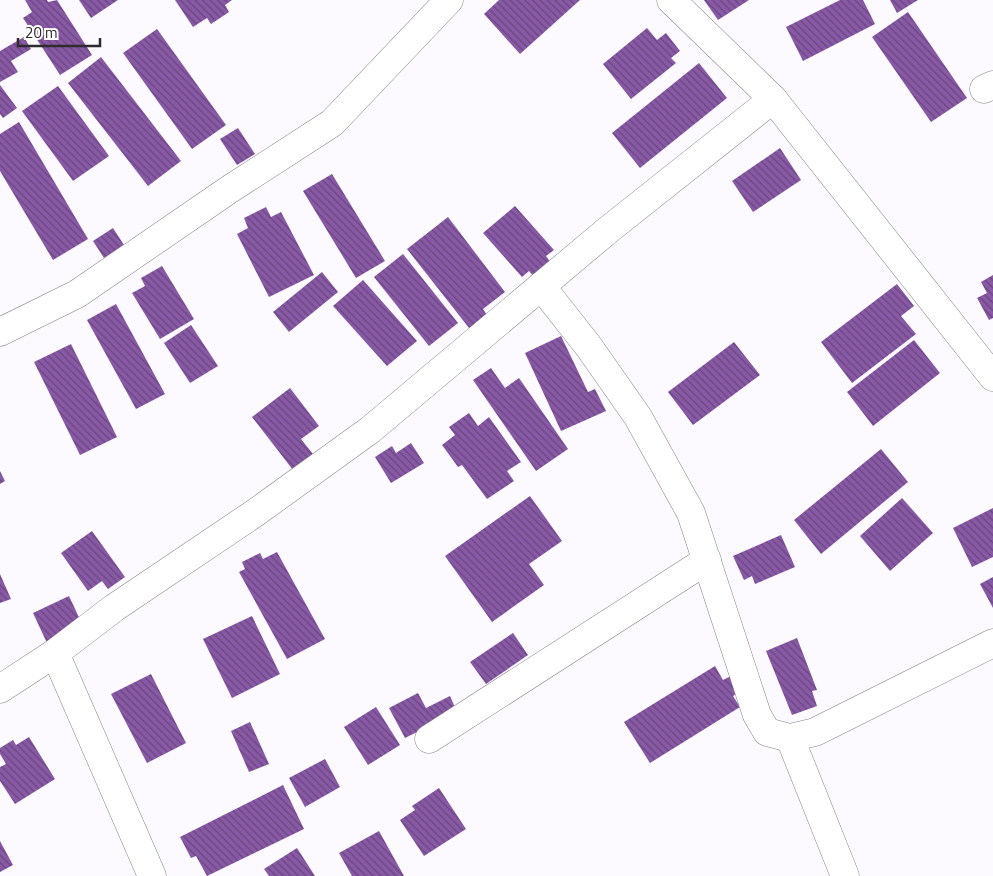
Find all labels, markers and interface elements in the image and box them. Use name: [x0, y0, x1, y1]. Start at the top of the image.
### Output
scale bar: [18, 15, 100, 47]
text: 20 m: [25, 21, 58, 44]

